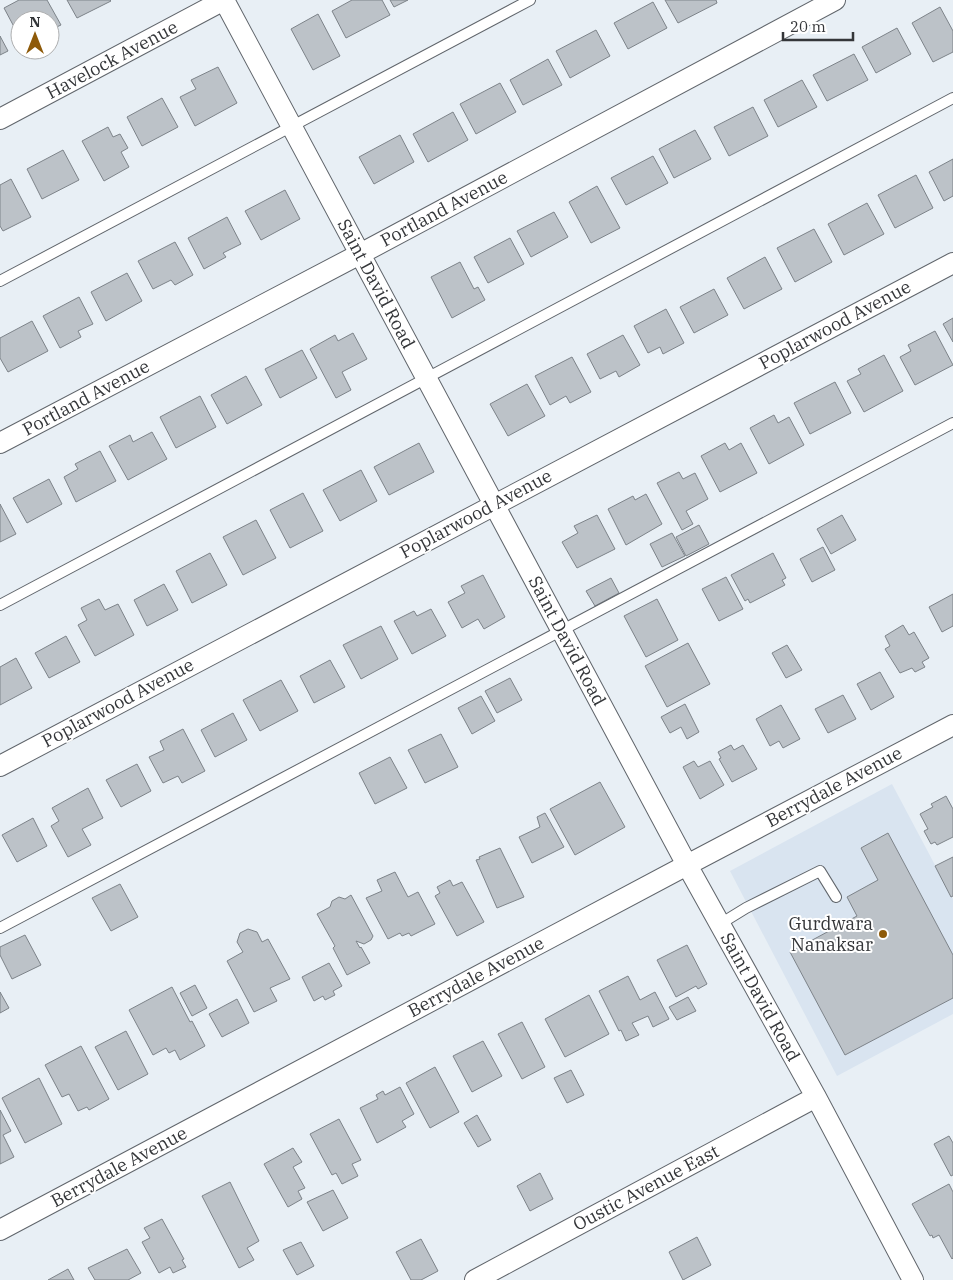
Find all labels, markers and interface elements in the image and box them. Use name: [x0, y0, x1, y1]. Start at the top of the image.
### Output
north arrow: [10, 10, 60, 60]
scale bar: [783, 10, 853, 42]
text: N: [29, 13, 41, 31]
street label: Havelock Avenue: [42, 15, 182, 104]
text: 20 m: [790, 17, 826, 36]
street label: Portland Avenue: [376, 165, 511, 252]
street label: Saint David Road: [333, 215, 420, 353]
street label: Poplarwood Avenue: [755, 275, 915, 374]
street label: Portland Avenue: [18, 354, 153, 441]
street label: Poplarwood Avenue: [396, 464, 556, 563]
street label: Saint David Road: [524, 572, 611, 710]
street label: Poplarwood Avenue: [38, 653, 198, 752]
street label: Berrydale Avenue: [762, 741, 906, 832]
place label: Gurdwara Nanaksar: [788, 912, 873, 956]
street label: Saint David Road: [716, 928, 805, 1065]
marker: Gurdwara Nanaksar: [877, 928, 889, 940]
street label: Berrydale Avenue: [404, 931, 548, 1022]
street label: Berrydale Avenue: [47, 1121, 191, 1212]
street label: Oustic Avenue East: [569, 1139, 723, 1236]

